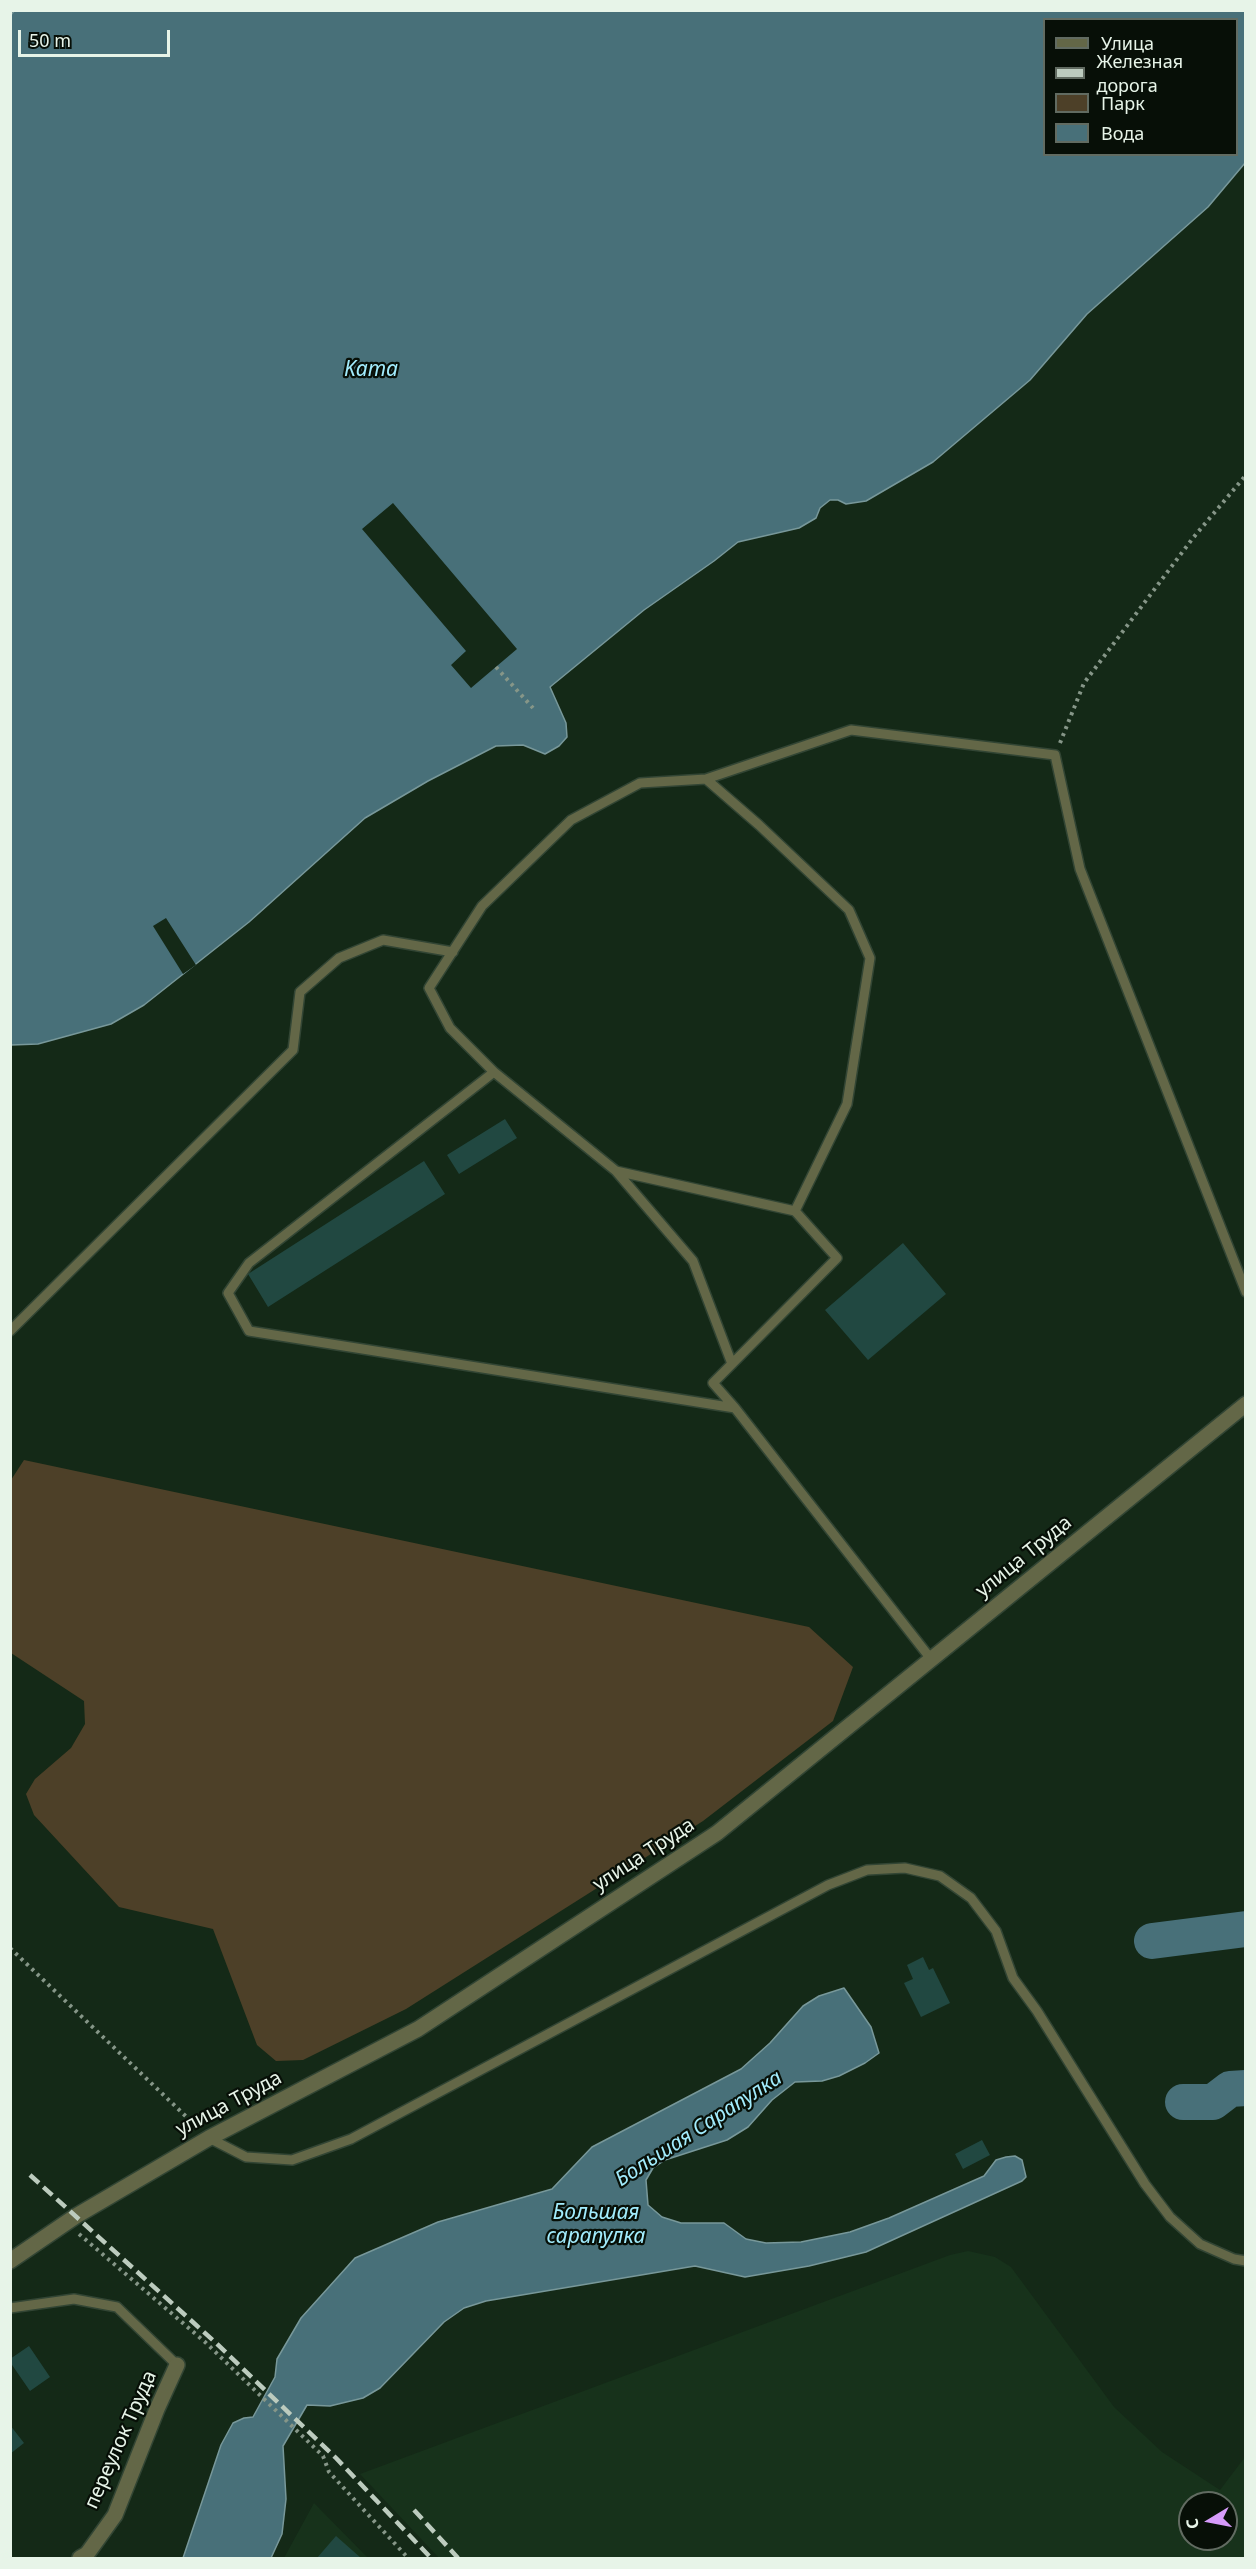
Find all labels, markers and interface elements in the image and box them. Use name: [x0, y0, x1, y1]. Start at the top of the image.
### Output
scale bar: [21, 18, 172, 56]
legend: [1043, 18, 1238, 156]
text: 50 m: [29, 28, 71, 52]
text: Улица: [1101, 31, 1154, 55]
text: Железная дорога: [1097, 49, 1183, 97]
text: Парк: [1101, 91, 1145, 115]
text: Вода: [1101, 121, 1144, 145]
water label: Kama: [344, 357, 398, 383]
street label: улица Труда: [971, 1511, 1077, 1603]
street label: улица Труда: [589, 1813, 699, 1897]
street label: улица Труда: [172, 2066, 286, 2142]
water label: Большая Сарапулка: [611, 2066, 787, 2192]
water label: Большая сарапулка: [547, 2200, 645, 2250]
street label: переулок Труда: [80, 2367, 162, 2513]
north arrow: [1178, 2491, 1238, 2551]
text: С: [1181, 2517, 1204, 2531]

